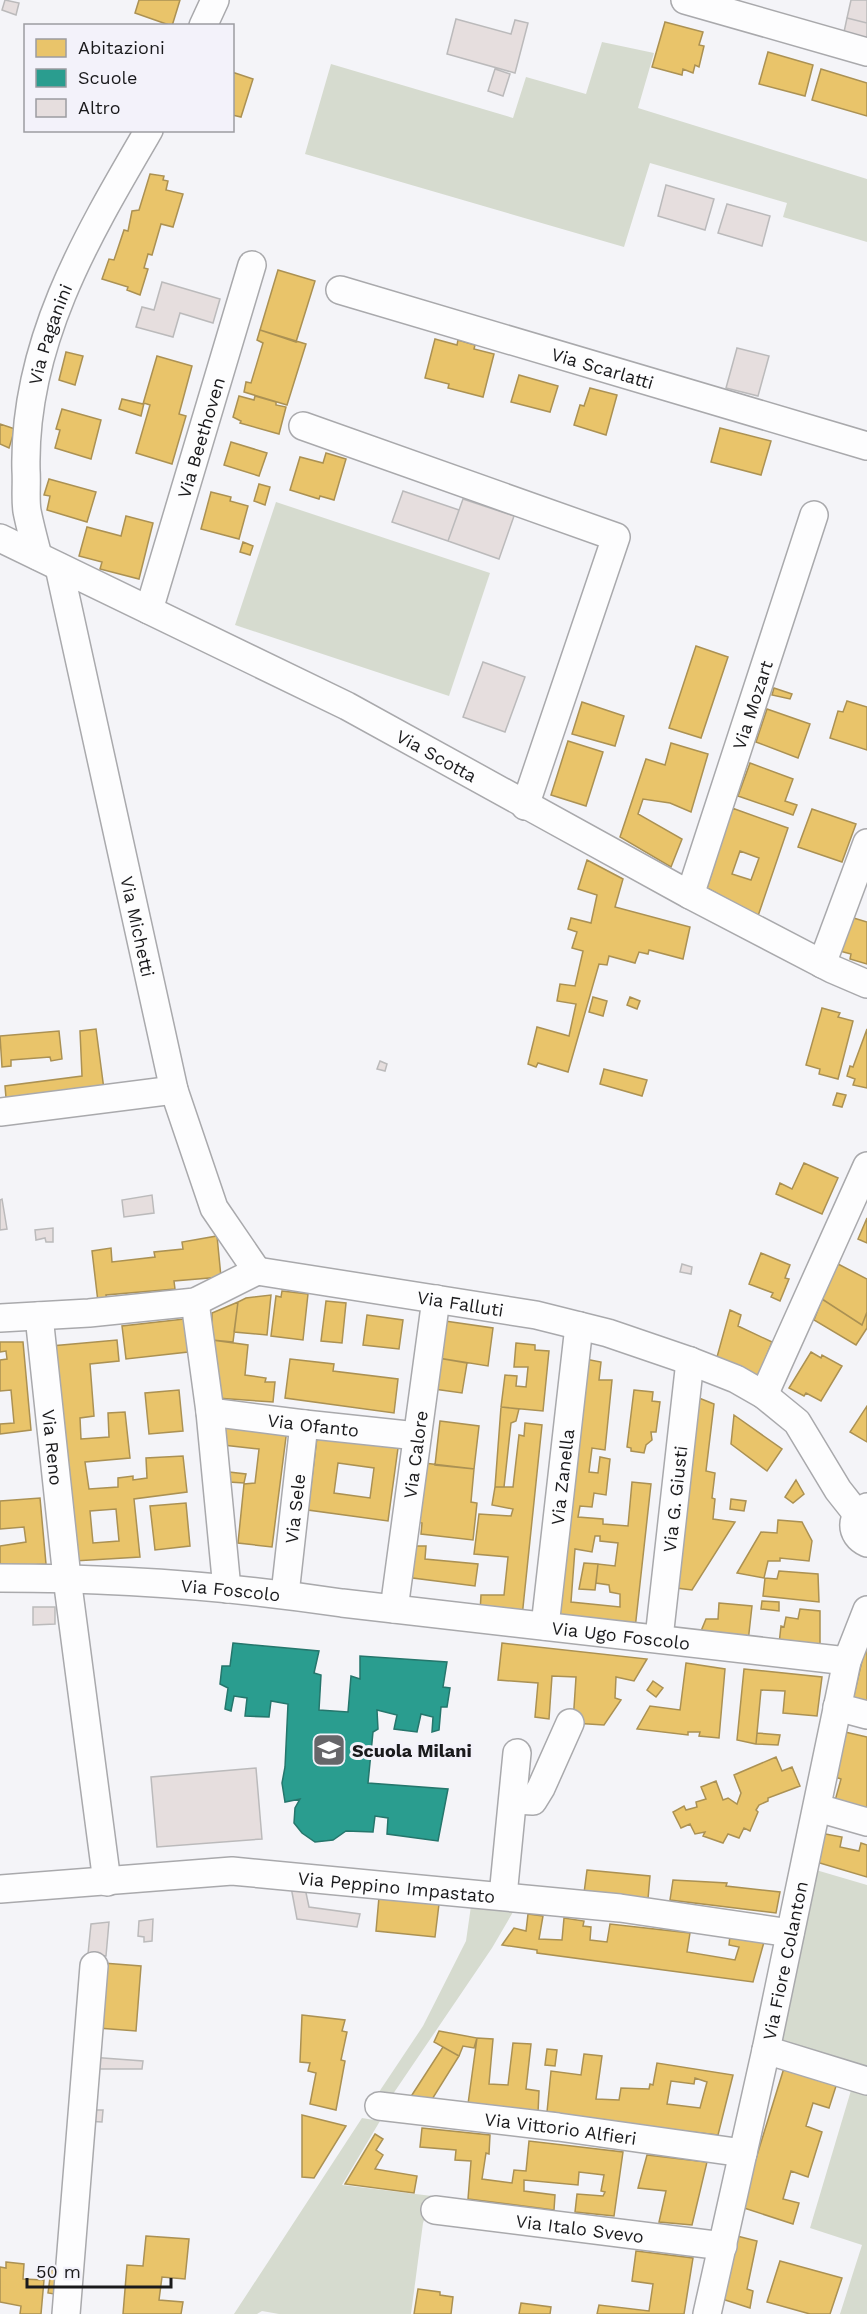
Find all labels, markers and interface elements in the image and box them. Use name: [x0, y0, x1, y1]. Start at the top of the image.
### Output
legend: [24, 24, 234, 132]
text: Abitazioni: [78, 37, 165, 58]
text: Scuole: [78, 67, 137, 88]
text: Altro: [78, 97, 120, 118]
street label: Via Paganini: [24, 280, 76, 387]
street label: Via Scarlatti: [549, 343, 656, 393]
street label: Via Beethoven: [173, 375, 228, 500]
street label: Via Mozart: [728, 657, 777, 752]
street label: Via Scotta: [393, 725, 481, 786]
street label: Via Michetti: [117, 874, 159, 979]
street label: Via Falluti: [416, 1286, 505, 1320]
street label: Via Reno: [39, 1408, 68, 1486]
street label: Via Ofanto: [266, 1409, 360, 1440]
street label: Via Calore: [399, 1409, 431, 1500]
street label: Via Zanella: [546, 1428, 578, 1526]
street label: Via G. Giusti: [658, 1444, 691, 1553]
street label: Via Sele: [280, 1472, 309, 1545]
street label: Via Foscolo: [180, 1574, 282, 1605]
street label: Via Ugo Foscolo: [551, 1617, 691, 1653]
school or university icon: Scuola Milani: [311, 1732, 347, 1768]
place label: Scuola Milani: [352, 1740, 472, 1761]
street label: Via Peppino Impastato: [297, 1867, 496, 1907]
street label: Via Fiore Colanton: [758, 1879, 811, 2042]
street label: Via Vittorio Alfieri: [483, 2108, 638, 2148]
street label: Via Italo Svevo: [515, 2210, 645, 2247]
scale bar: [27, 2251, 171, 2289]
text: 50 m: [36, 2261, 81, 2282]

